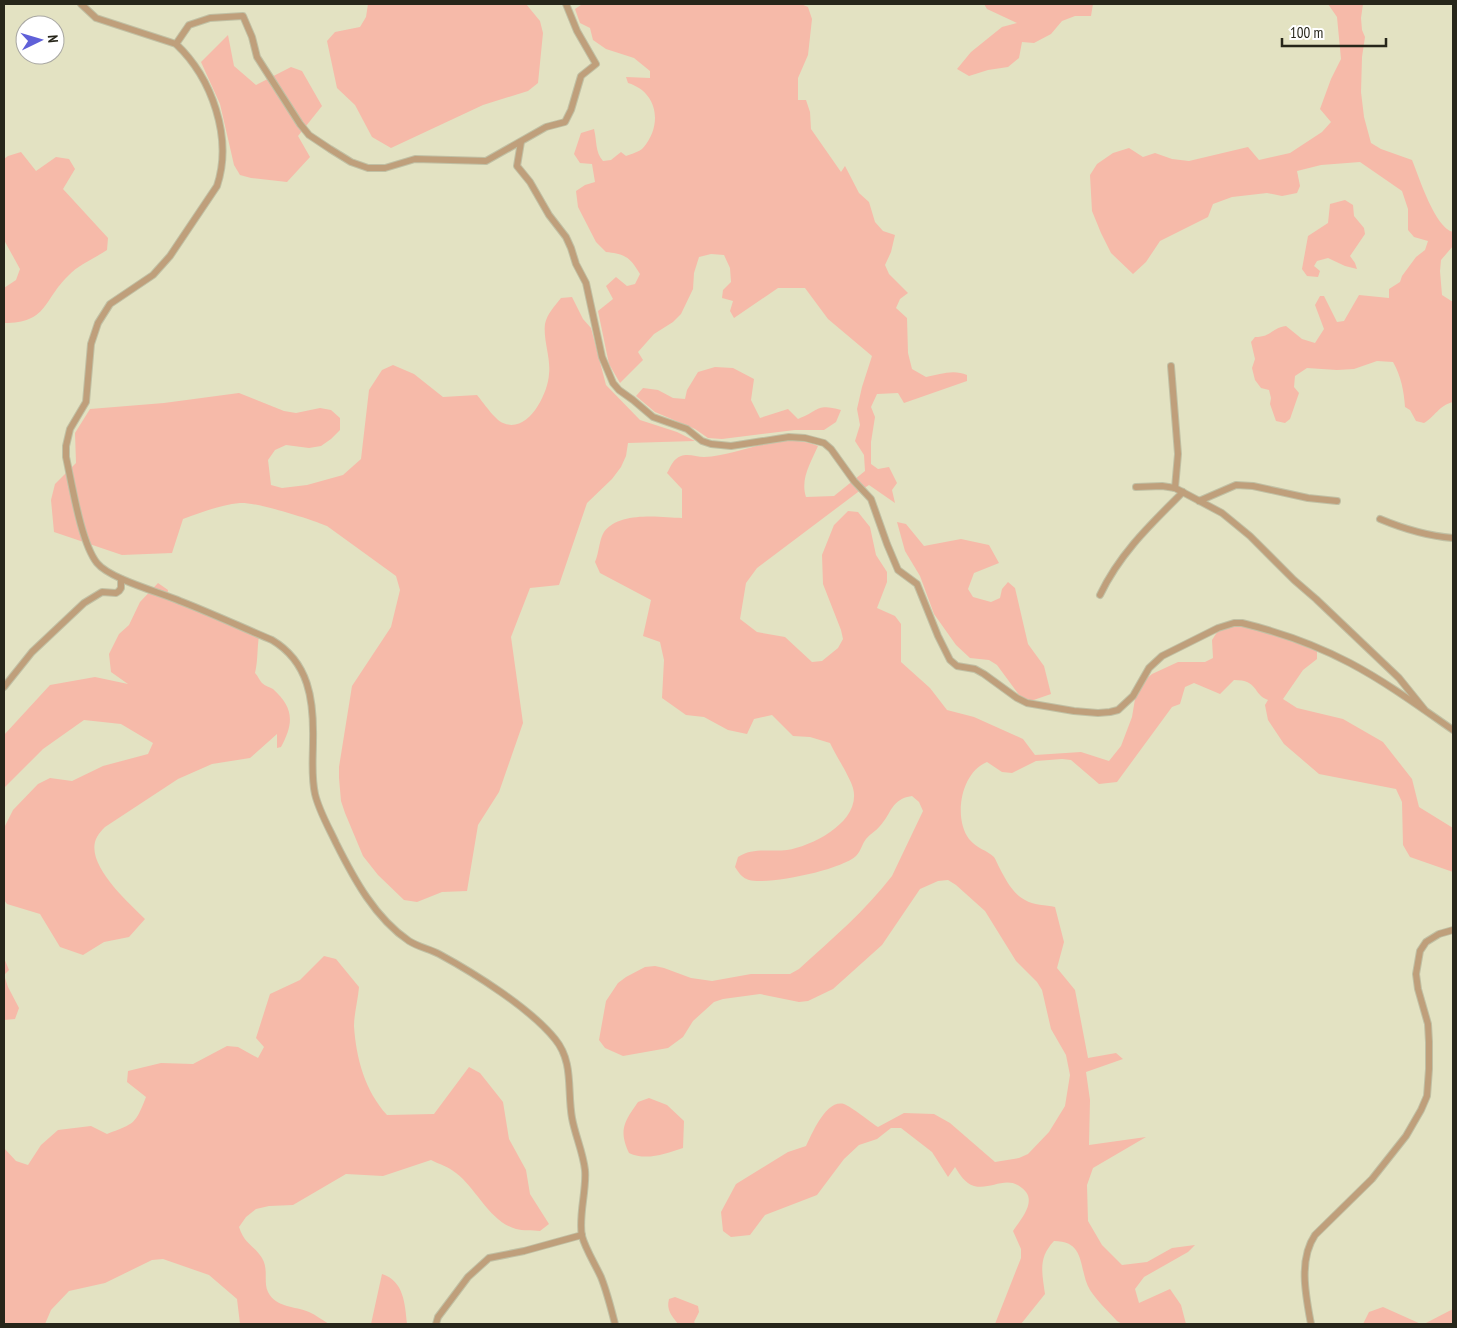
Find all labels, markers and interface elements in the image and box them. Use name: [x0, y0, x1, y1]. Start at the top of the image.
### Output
north arrow: [15, 15, 65, 65]
scale bar: [1282, 15, 1386, 47]
text: 100 m: [1290, 23, 1323, 42]
text: N: [44, 34, 62, 43]

